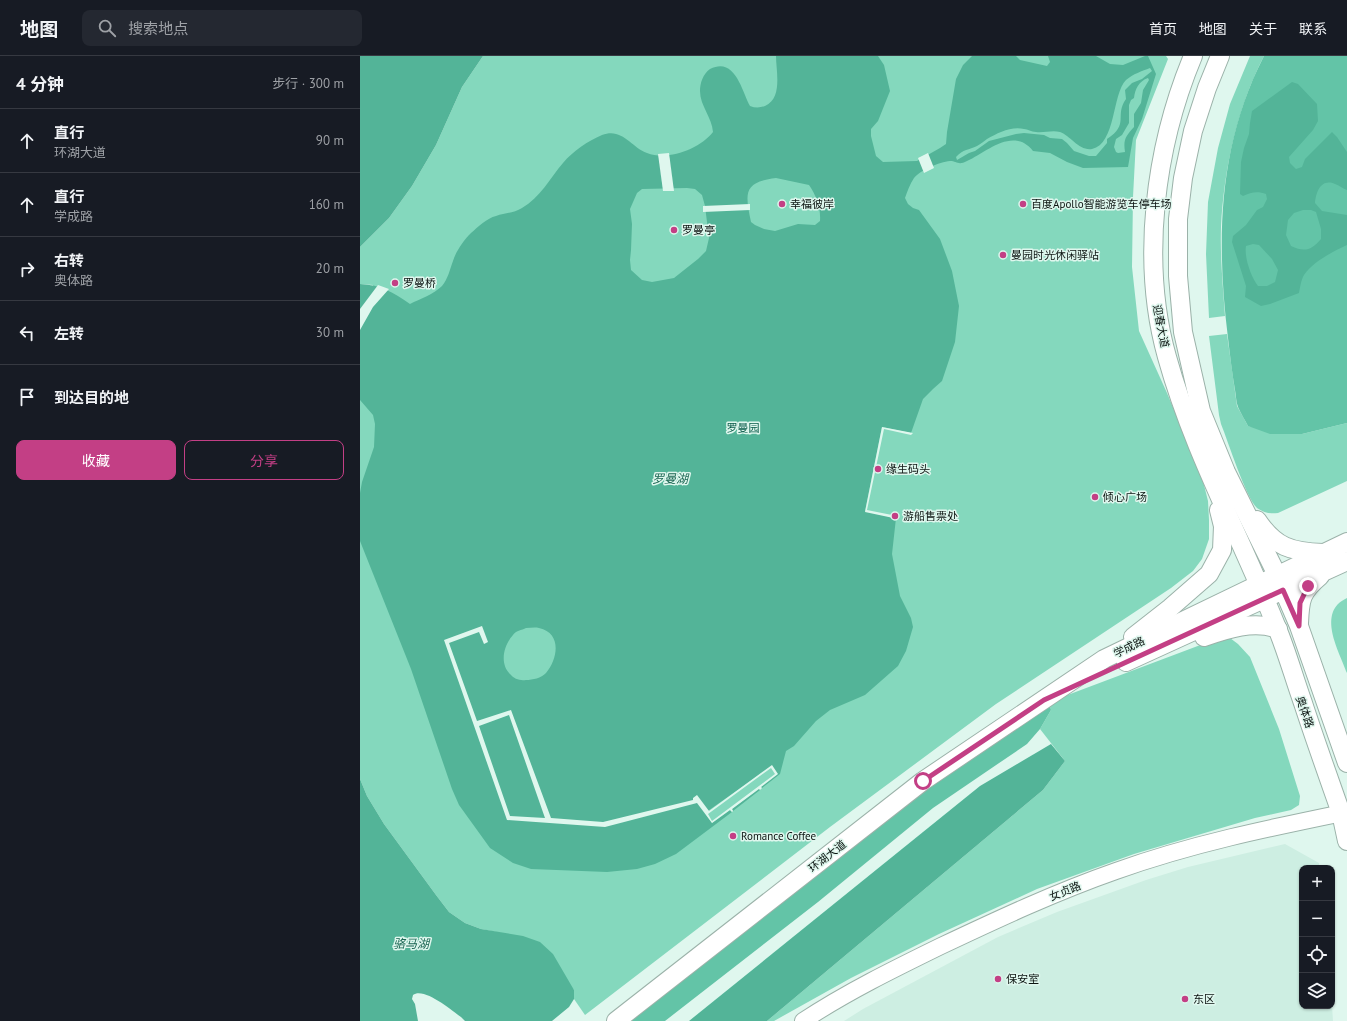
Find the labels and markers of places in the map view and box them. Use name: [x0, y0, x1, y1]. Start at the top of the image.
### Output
place label: 幸福彼岸: [790, 197, 834, 211]
place label: 百度Apollo智能游览车停车场: [1031, 197, 1172, 211]
marker: 幸福彼岸: [777, 199, 787, 209]
marker: 百度Apollo智能游览车停车场: [1018, 199, 1028, 209]
place label: 罗曼亭: [682, 223, 715, 237]
marker: 罗曼亭: [669, 225, 679, 235]
place label: 曼园时光休闲驿站: [1011, 248, 1099, 262]
marker: 曼园时光休闲驿站: [998, 250, 1008, 260]
place label: 罗曼桥: [403, 276, 436, 290]
marker: 罗曼桥: [390, 278, 400, 288]
place label: 缘生码头: [886, 462, 930, 476]
marker: 缘生码头: [873, 464, 883, 474]
place label: 倾心广场: [1102, 490, 1147, 504]
marker: 倾心广场: [1090, 492, 1100, 502]
place label: 游船售票处: [903, 509, 958, 523]
marker: 游船售票处: [890, 511, 900, 521]
place label: Romance Coffee: [741, 829, 817, 843]
marker: Romance Coffee: [728, 831, 738, 841]
place label: 保安室: [1006, 972, 1039, 986]
marker: 保安室: [993, 974, 1003, 984]
place label: 东区: [1193, 992, 1215, 1006]
marker: 东区: [1180, 994, 1190, 1004]

